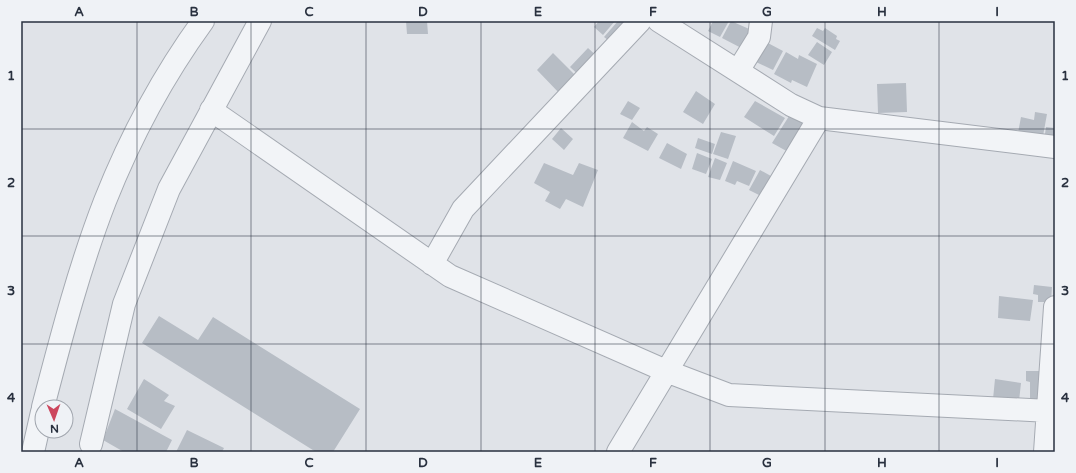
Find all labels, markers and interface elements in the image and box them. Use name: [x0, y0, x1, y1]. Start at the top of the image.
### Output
text: A: [74, 4, 84, 20]
text: B: [189, 4, 199, 20]
text: C: [304, 4, 314, 20]
text: D: [418, 4, 428, 20]
text: E: [534, 4, 542, 20]
text: F: [649, 4, 657, 20]
text: G: [762, 4, 772, 20]
text: H: [877, 4, 887, 20]
text: I: [995, 4, 999, 20]
text: 1: [7, 68, 15, 84]
text: 1: [1061, 68, 1069, 84]
text: 2: [7, 175, 15, 191]
text: 2: [1061, 175, 1069, 191]
text: 3: [7, 283, 15, 299]
text: 3: [1061, 283, 1069, 299]
text: 4: [7, 390, 16, 406]
text: 4: [1061, 390, 1070, 406]
north arrow: [34, 399, 74, 439]
text: N: [50, 422, 59, 435]
text: A: [74, 455, 84, 471]
text: B: [189, 455, 199, 471]
text: C: [304, 455, 314, 471]
text: D: [418, 455, 428, 471]
text: E: [534, 455, 542, 471]
text: F: [649, 455, 657, 471]
text: G: [762, 455, 772, 471]
text: H: [877, 455, 887, 471]
text: I: [995, 455, 999, 471]

